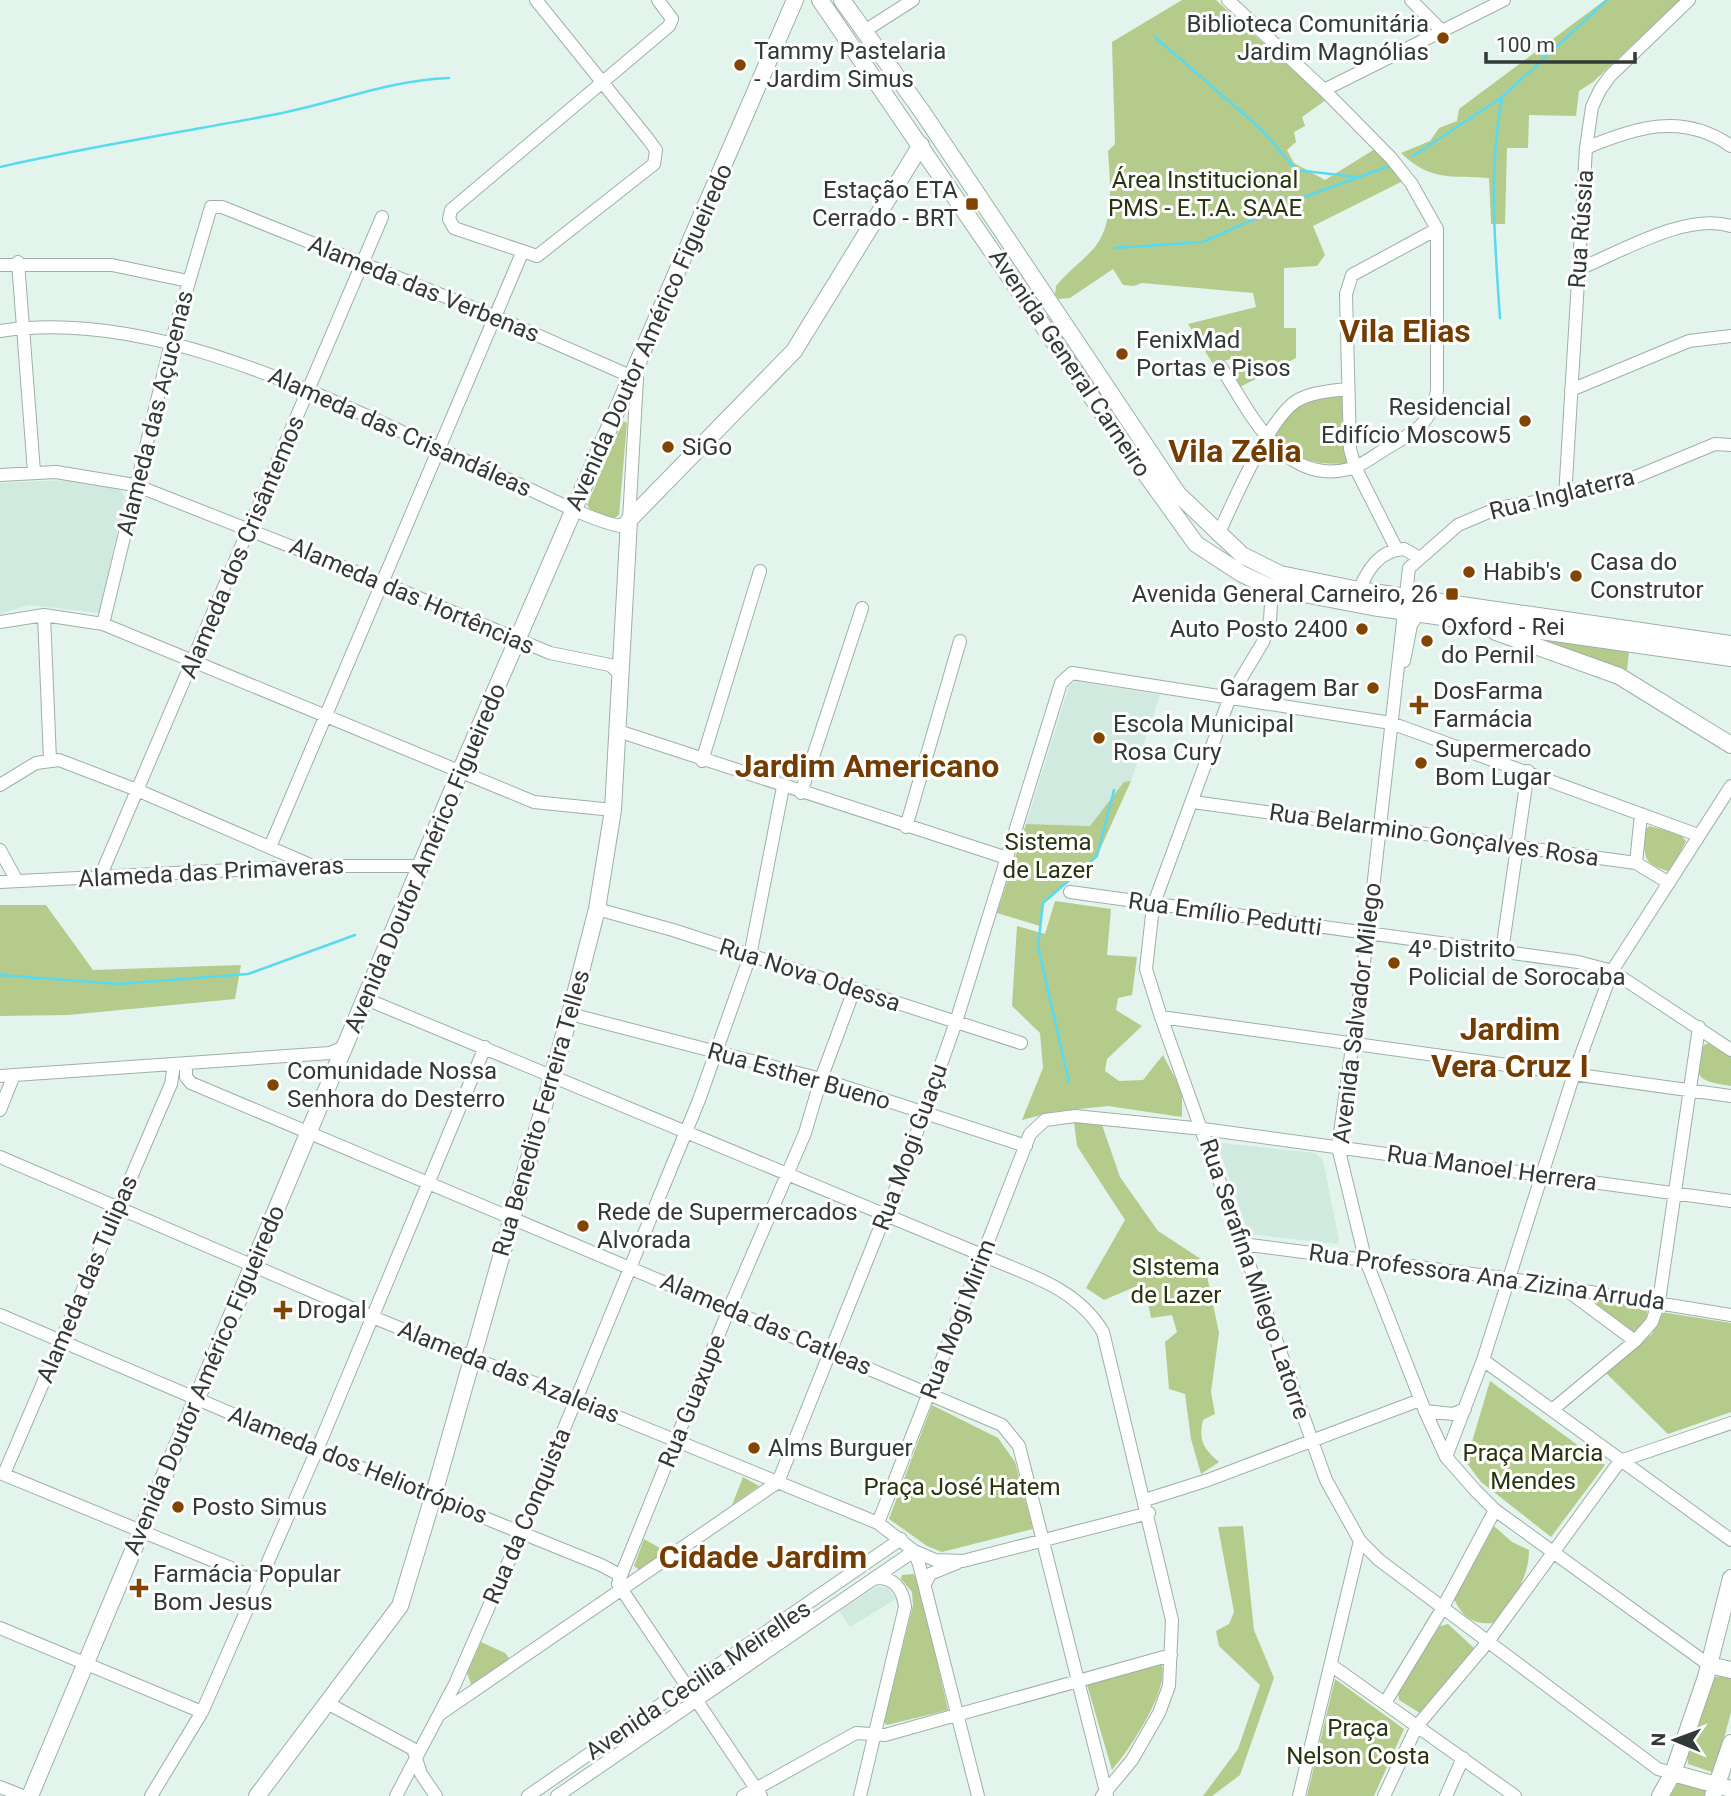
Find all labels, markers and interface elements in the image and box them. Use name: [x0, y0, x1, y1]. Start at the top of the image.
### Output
place label: Biblioteca Comunitária Jardim Magnólias: [1187, 10, 1429, 66]
scale bar: [1486, 21, 1635, 65]
marker: Biblioteca Comunitária Jardim Magnólias: [1435, 30, 1451, 46]
text: 100 m: [1496, 33, 1555, 57]
place label: Tammy Pastelaria - Jardim Simus: [754, 37, 946, 93]
marker: Tammy Pastelaria - Jardim Simus: [732, 57, 748, 73]
street label: Avenida Doutor Américo Figueiredo: [560, 159, 738, 515]
park label: Área Institucional PMS - E.T.A. SAAE: [1108, 166, 1302, 222]
street label: Rua Rússia: [1563, 169, 1599, 289]
place label: Estação ETA Cerrado - BRT: [812, 176, 958, 232]
marker: Estação ETA Cerrado - BRT: [964, 196, 980, 212]
street label: Alameda das Verbenas: [305, 230, 543, 348]
street label: Avenida General Carneiro: [983, 244, 1157, 482]
street label: Alameda das Açucenas: [111, 288, 199, 538]
district label: Vila Elias: [1339, 312, 1471, 350]
place label: FenixMad Portas e Pisos: [1136, 326, 1291, 382]
marker: FenixMad Portas e Pisos: [1114, 346, 1130, 362]
street label: Alameda das Crisandáleas: [264, 361, 536, 503]
place label: Residencial Edifício Moscow5: [1321, 393, 1511, 449]
street label: Alameda dos Crisântemos: [174, 412, 310, 682]
marker: Residencial Edifício Moscow5: [1517, 413, 1533, 429]
district label: Vila Zélia: [1168, 432, 1302, 470]
place label: SiGo: [682, 433, 732, 461]
marker: SiGo: [660, 439, 676, 455]
street label: Rua Inglaterra: [1487, 462, 1637, 526]
street label: Alameda das Hortências: [285, 532, 539, 660]
place label: Casa do Construtor: [1590, 548, 1704, 604]
place label: Habib's: [1483, 558, 1561, 586]
marker: Habib's: [1461, 564, 1477, 580]
marker: Casa do Construtor: [1568, 568, 1584, 584]
place label: Avenida General Carneiro, 26: [1132, 580, 1438, 608]
marker: Avenida General Carneiro, 26: [1444, 586, 1460, 602]
place label: Oxford - Rei do Pernil: [1441, 613, 1565, 669]
place label: Auto Posto 2400: [1170, 615, 1348, 643]
marker: Auto Posto 2400: [1354, 621, 1370, 637]
marker: Oxford - Rei do Pernil: [1419, 633, 1435, 649]
place label: Garagem Bar: [1220, 674, 1359, 702]
place label: DosFarma Farmácia: [1433, 677, 1543, 733]
street label: Avenida Doutor Américo Figueiredo: [338, 679, 512, 1037]
marker: Garagem Bar: [1365, 680, 1381, 696]
marker: DosFarma Farmácia: [1411, 697, 1427, 713]
place label: Escola Municipal Rosa Cury: [1113, 710, 1294, 766]
marker: Escola Municipal Rosa Cury: [1091, 730, 1107, 746]
place label: Supermercado Bom Lugar: [1435, 735, 1591, 791]
district label: Jardim Americano: [735, 747, 999, 785]
marker: Supermercado Bom Lugar: [1413, 755, 1429, 771]
street label: Rua Belarmino Gonçalves Rosa: [1267, 798, 1601, 872]
park label: Sistema de Lazer: [1003, 828, 1093, 884]
street label: Alameda das Primaveras: [77, 851, 345, 893]
street label: Avenida Salvador Milego: [1327, 881, 1387, 1145]
street label: Rua Emílio Pedutti: [1127, 887, 1323, 941]
street label: Rua Nova Odessa: [716, 933, 904, 1017]
place label: 4º Distrito Policial de Sorocaba: [1408, 935, 1625, 991]
marker: 4º Distrito Policial de Sorocaba: [1386, 955, 1402, 971]
street label: Rua Benedito Ferreira Telles: [487, 967, 595, 1259]
district label: Jardim Vera Cruz I: [1431, 1010, 1589, 1085]
street label: Rua Esther Bueno: [704, 1037, 894, 1115]
place label: Comunidade Nossa Senhora do Desterro: [287, 1057, 505, 1113]
street label: Rua Mogi Guaçu: [867, 1060, 953, 1234]
marker: Comunidade Nossa Senhora do Desterro: [265, 1077, 281, 1093]
street label: Rua Serafina Milego Latorre: [1194, 1135, 1316, 1423]
street label: Rua Manoel Herrera: [1385, 1139, 1599, 1197]
street label: Alameda das Tulipas: [31, 1171, 143, 1387]
place label: Rede de Supermercados Alvorada: [597, 1198, 858, 1254]
street label: Avenida Doutor Américo Figueiredo: [117, 1201, 291, 1559]
marker: Rede de Supermercados Alvorada: [575, 1218, 591, 1234]
street label: Rua Mogi Mirim: [915, 1235, 1001, 1403]
street label: Rua Professora Ana Zizina Arruda: [1307, 1238, 1667, 1316]
park label: SIstema de Lazer: [1131, 1253, 1221, 1309]
street label: Alameda das Catleas: [656, 1267, 876, 1381]
place label: Drogal: [297, 1296, 367, 1324]
marker: Drogal: [275, 1302, 291, 1318]
street label: Alameda das Azaleias: [394, 1315, 624, 1429]
street label: Rua Guaxupe: [653, 1330, 731, 1472]
street label: Alameda dos Heliotrópios: [225, 1400, 491, 1530]
street label: Rua da Conquista: [477, 1424, 577, 1608]
place label: Alms Burguer: [768, 1434, 913, 1462]
park label: Praça Marcia Mendes: [1463, 1439, 1603, 1495]
marker: Alms Burguer: [746, 1440, 762, 1456]
park label: Praça José Hatem: [863, 1473, 1061, 1501]
place label: Posto Simus: [192, 1493, 327, 1521]
marker: Posto Simus: [170, 1499, 186, 1515]
district label: Cidade Jardim: [659, 1538, 867, 1576]
place label: Farmácia Popular Bom Jesus: [153, 1560, 341, 1616]
marker: Farmácia Popular Bom Jesus: [131, 1580, 147, 1596]
street label: Avenida Cecilia Meirelles: [580, 1594, 816, 1766]
north arrow: [1640, 1705, 1710, 1775]
park label: Praça Nelson Costa: [1286, 1714, 1430, 1770]
text: N: [1647, 1733, 1670, 1747]

